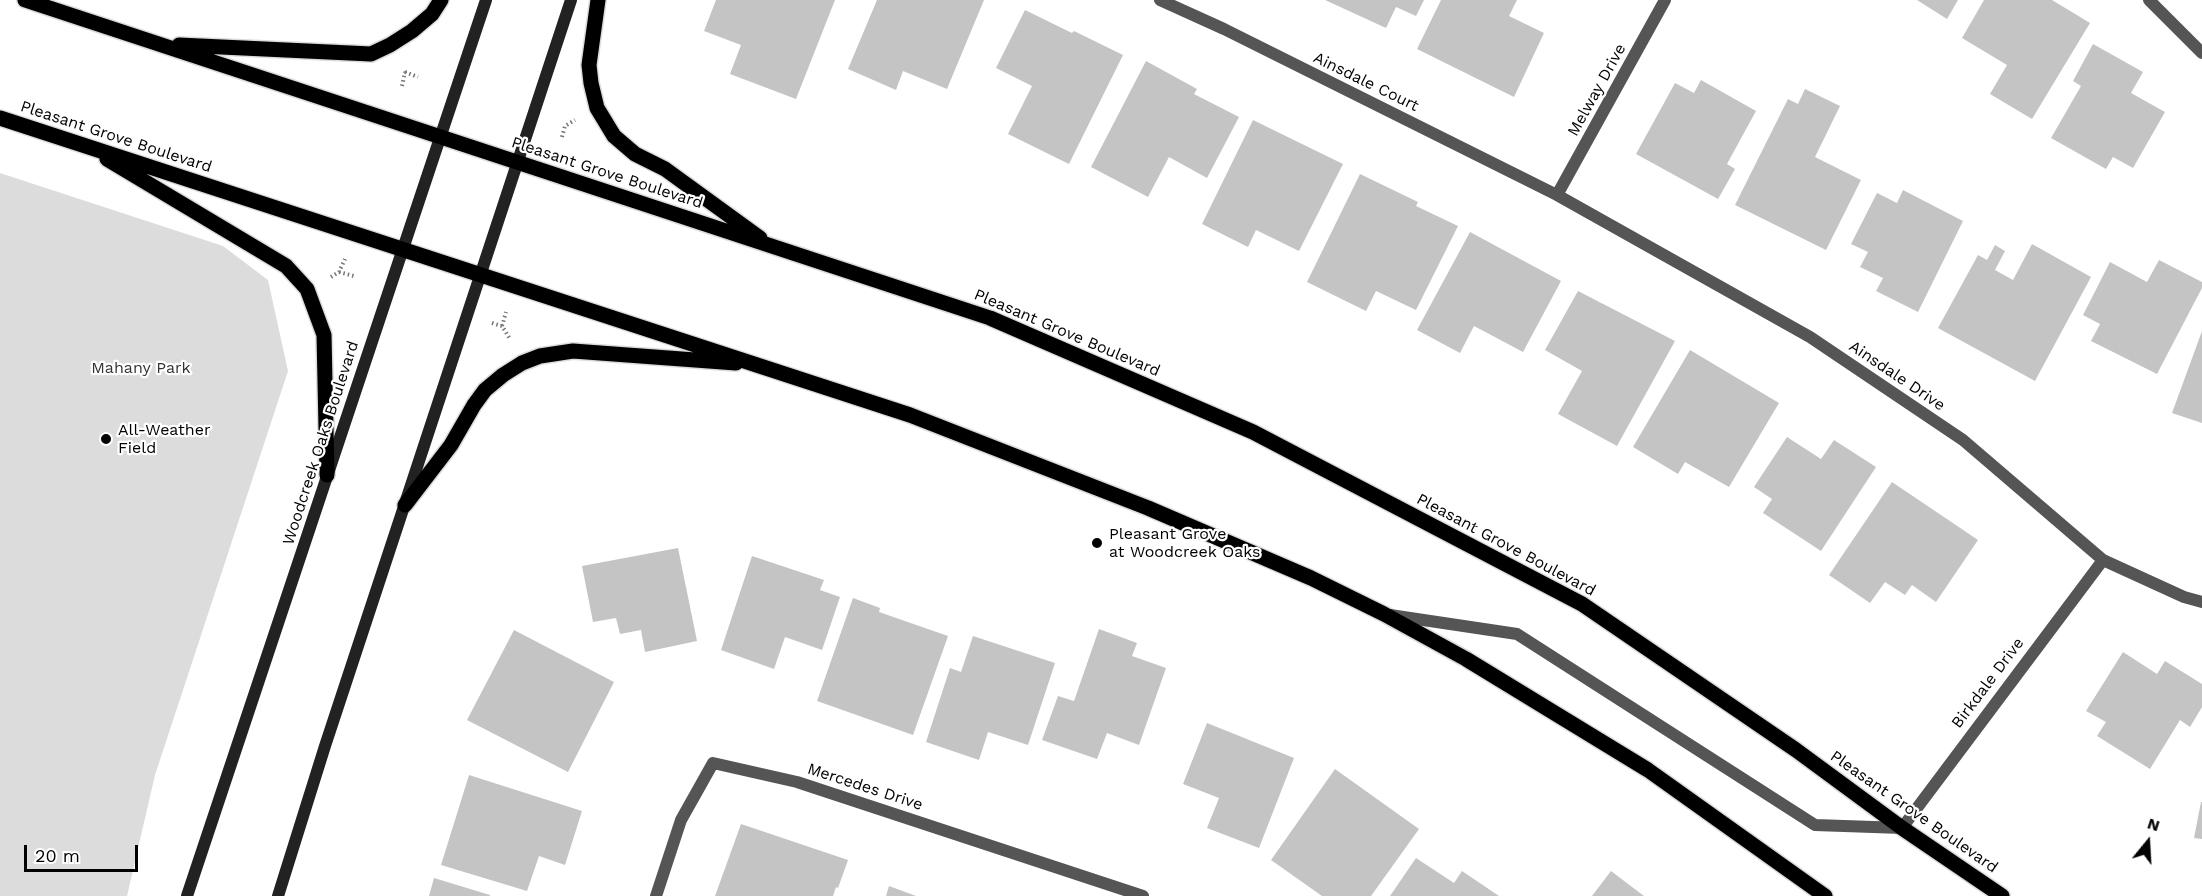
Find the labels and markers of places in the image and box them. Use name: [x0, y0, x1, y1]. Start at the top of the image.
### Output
place label: All-Weather Field: [118, 420, 210, 458]
marker: All-Weather Field: [99, 432, 113, 446]
place label: Pleasant Grove at Woodcreek Oaks: [1109, 524, 1261, 562]
marker: Pleasant Grove at Woodcreek Oaks: [1090, 536, 1104, 550]

